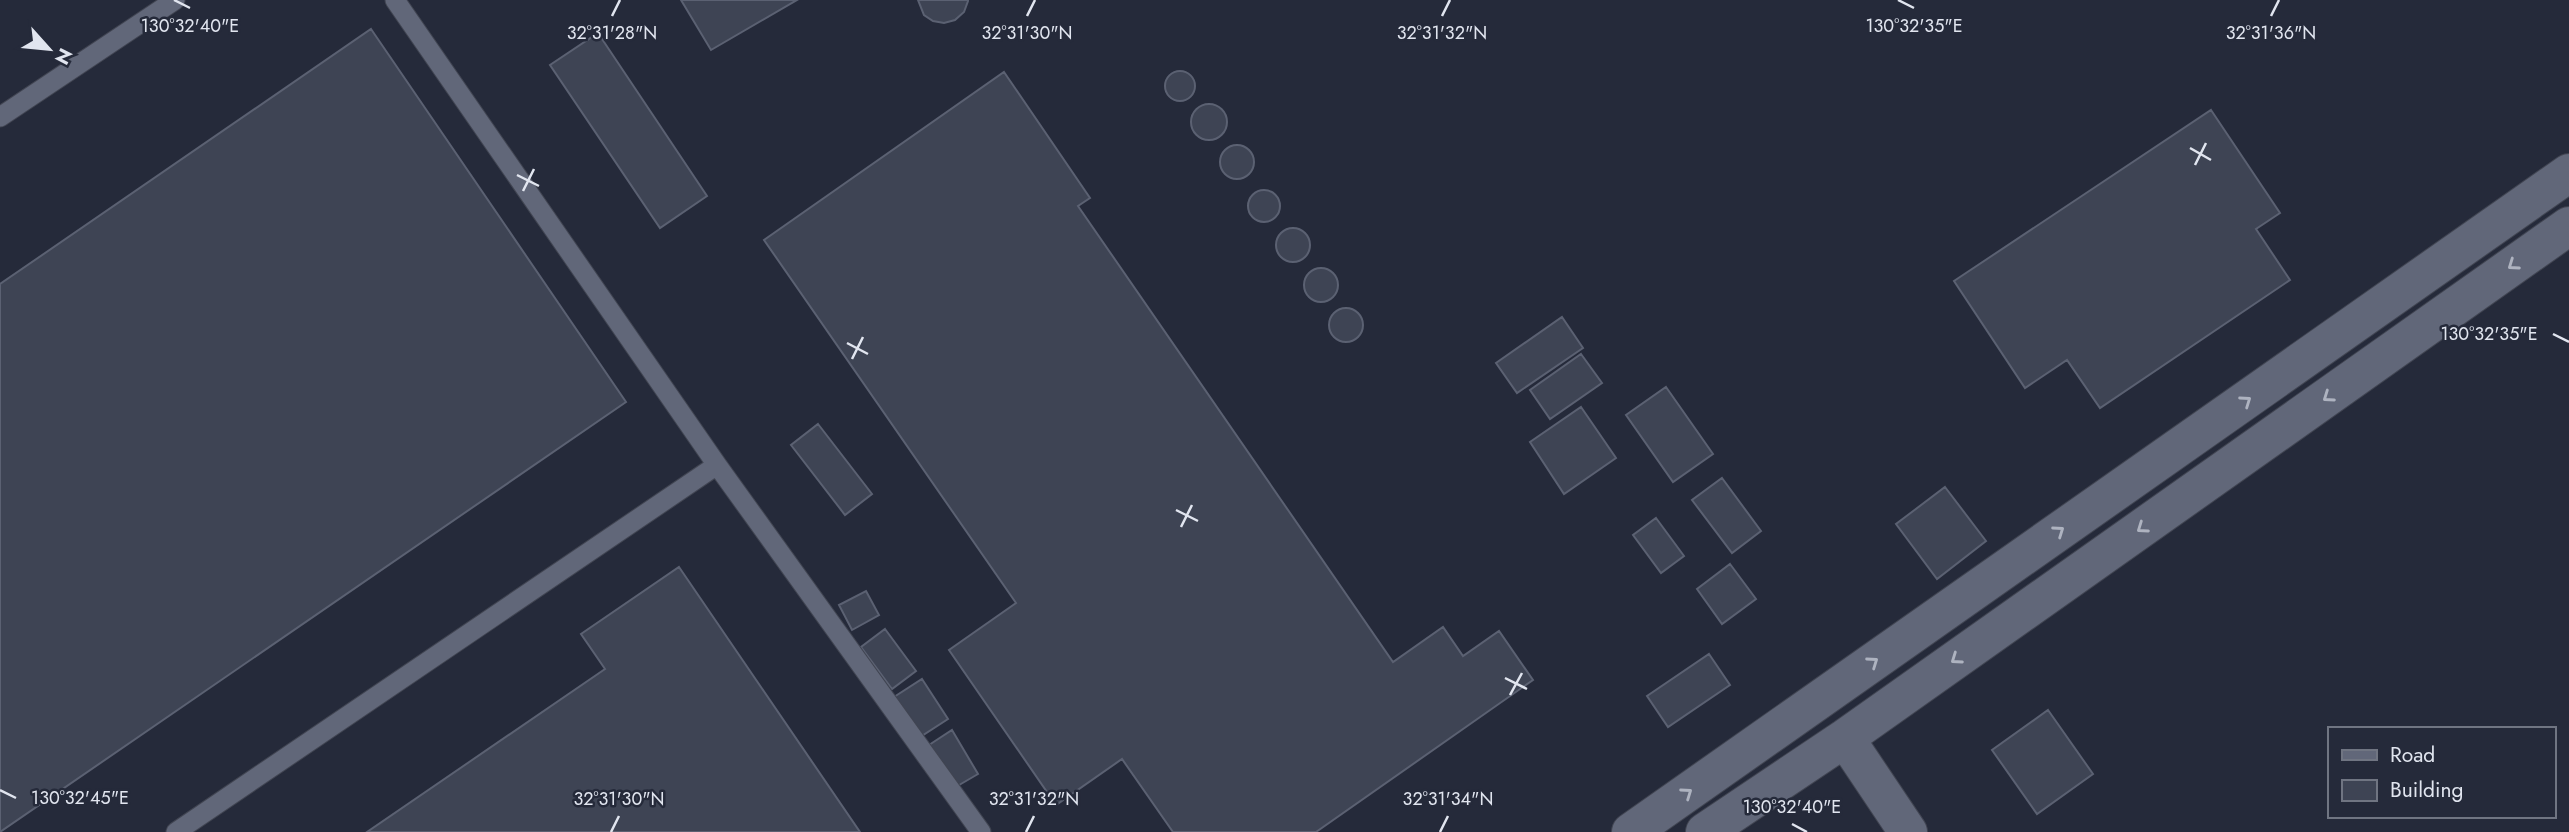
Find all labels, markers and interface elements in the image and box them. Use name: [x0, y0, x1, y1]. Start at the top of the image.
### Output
text: 130°32'40"E: [141, 13, 239, 39]
text: 130°32'35"E: [1865, 13, 1963, 39]
north arrow: [14, 14, 84, 84]
text: 32°31'28"N: [567, 20, 657, 46]
text: 32°31'30"N: [981, 20, 1073, 46]
text: 32°31'32"N: [1397, 20, 1487, 46]
text: 32°31'36"N: [2226, 20, 2316, 46]
text: N: [48, 44, 79, 69]
one-way arrow: [2508, 257, 2521, 269]
text: 130°32'35"E: [2440, 321, 2538, 347]
one-way arrow: [2323, 388, 2336, 401]
one-way arrow: [2238, 397, 2251, 409]
one-way arrow: [2137, 520, 2150, 532]
one-way arrow: [2051, 527, 2064, 539]
one-way arrow: [1951, 651, 1964, 664]
one-way arrow: [1865, 658, 1878, 670]
legend: [2328, 727, 2555, 818]
text: Road: [2390, 740, 2435, 770]
text: Building: [2390, 775, 2463, 805]
text: 130°32'45"E: [31, 785, 129, 811]
text: 32°31'30"N: [573, 786, 665, 812]
text: 32°31'32"N: [989, 786, 1079, 812]
text: 32°31'34"N: [1403, 786, 1493, 812]
one-way arrow: [1679, 789, 1692, 801]
text: 130°32'40"E: [1743, 794, 1841, 820]

